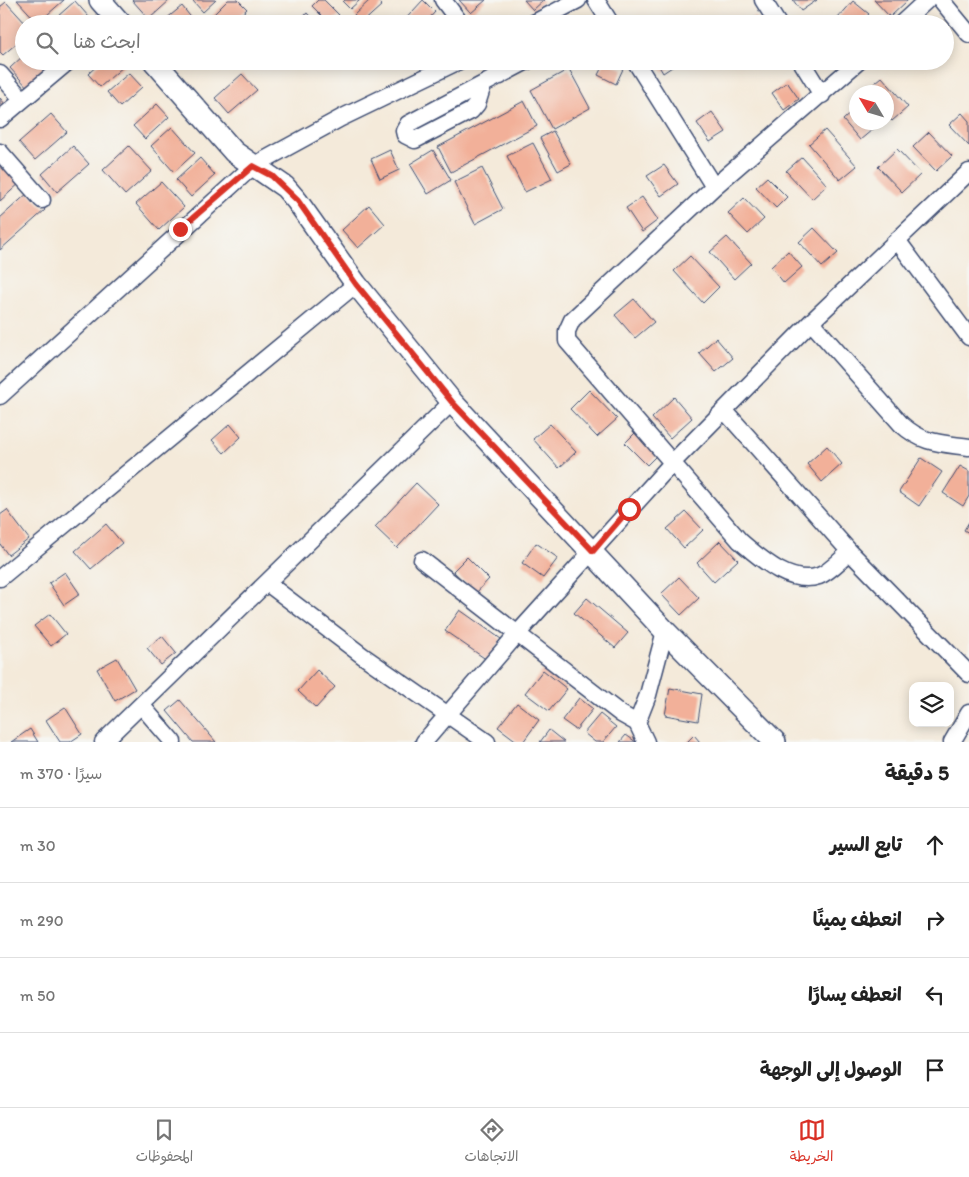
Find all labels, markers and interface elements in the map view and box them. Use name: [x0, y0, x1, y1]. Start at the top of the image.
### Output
search box: [15, 15, 954, 70]
icon: search: [33, 29, 61, 57]
text: ابحث هنا: [73, 30, 141, 53]
north arrow: [849, 85, 894, 130]
route end: [169, 218, 192, 241]
route start: [618, 498, 641, 521]
map controls: [909, 682, 954, 727]
button: layers: [909, 682, 954, 727]
text: 5 دقيقة: [885, 760, 949, 785]
text: سيرًا · 370 m: [20, 764, 102, 783]
icon: ahead: [921, 831, 949, 859]
text: تابع السير: [830, 833, 902, 856]
text: 30 m: [20, 836, 56, 855]
icon: right: [921, 906, 949, 934]
text: انعطف يمينًا: [813, 908, 902, 931]
text: 290 m: [20, 911, 64, 930]
icon: left: [921, 981, 949, 1009]
text: انعطف يسارًا: [808, 983, 902, 1006]
text: 50 m: [20, 986, 55, 1005]
icon: arrive: [921, 1056, 949, 1084]
text: الوصول إلى الوجهة: [760, 1058, 902, 1081]
tab: المحفوظات: [136, 1116, 193, 1169]
tab: الاتجاهات: [464, 1116, 519, 1169]
tab: الخريطة: [790, 1116, 833, 1169]

